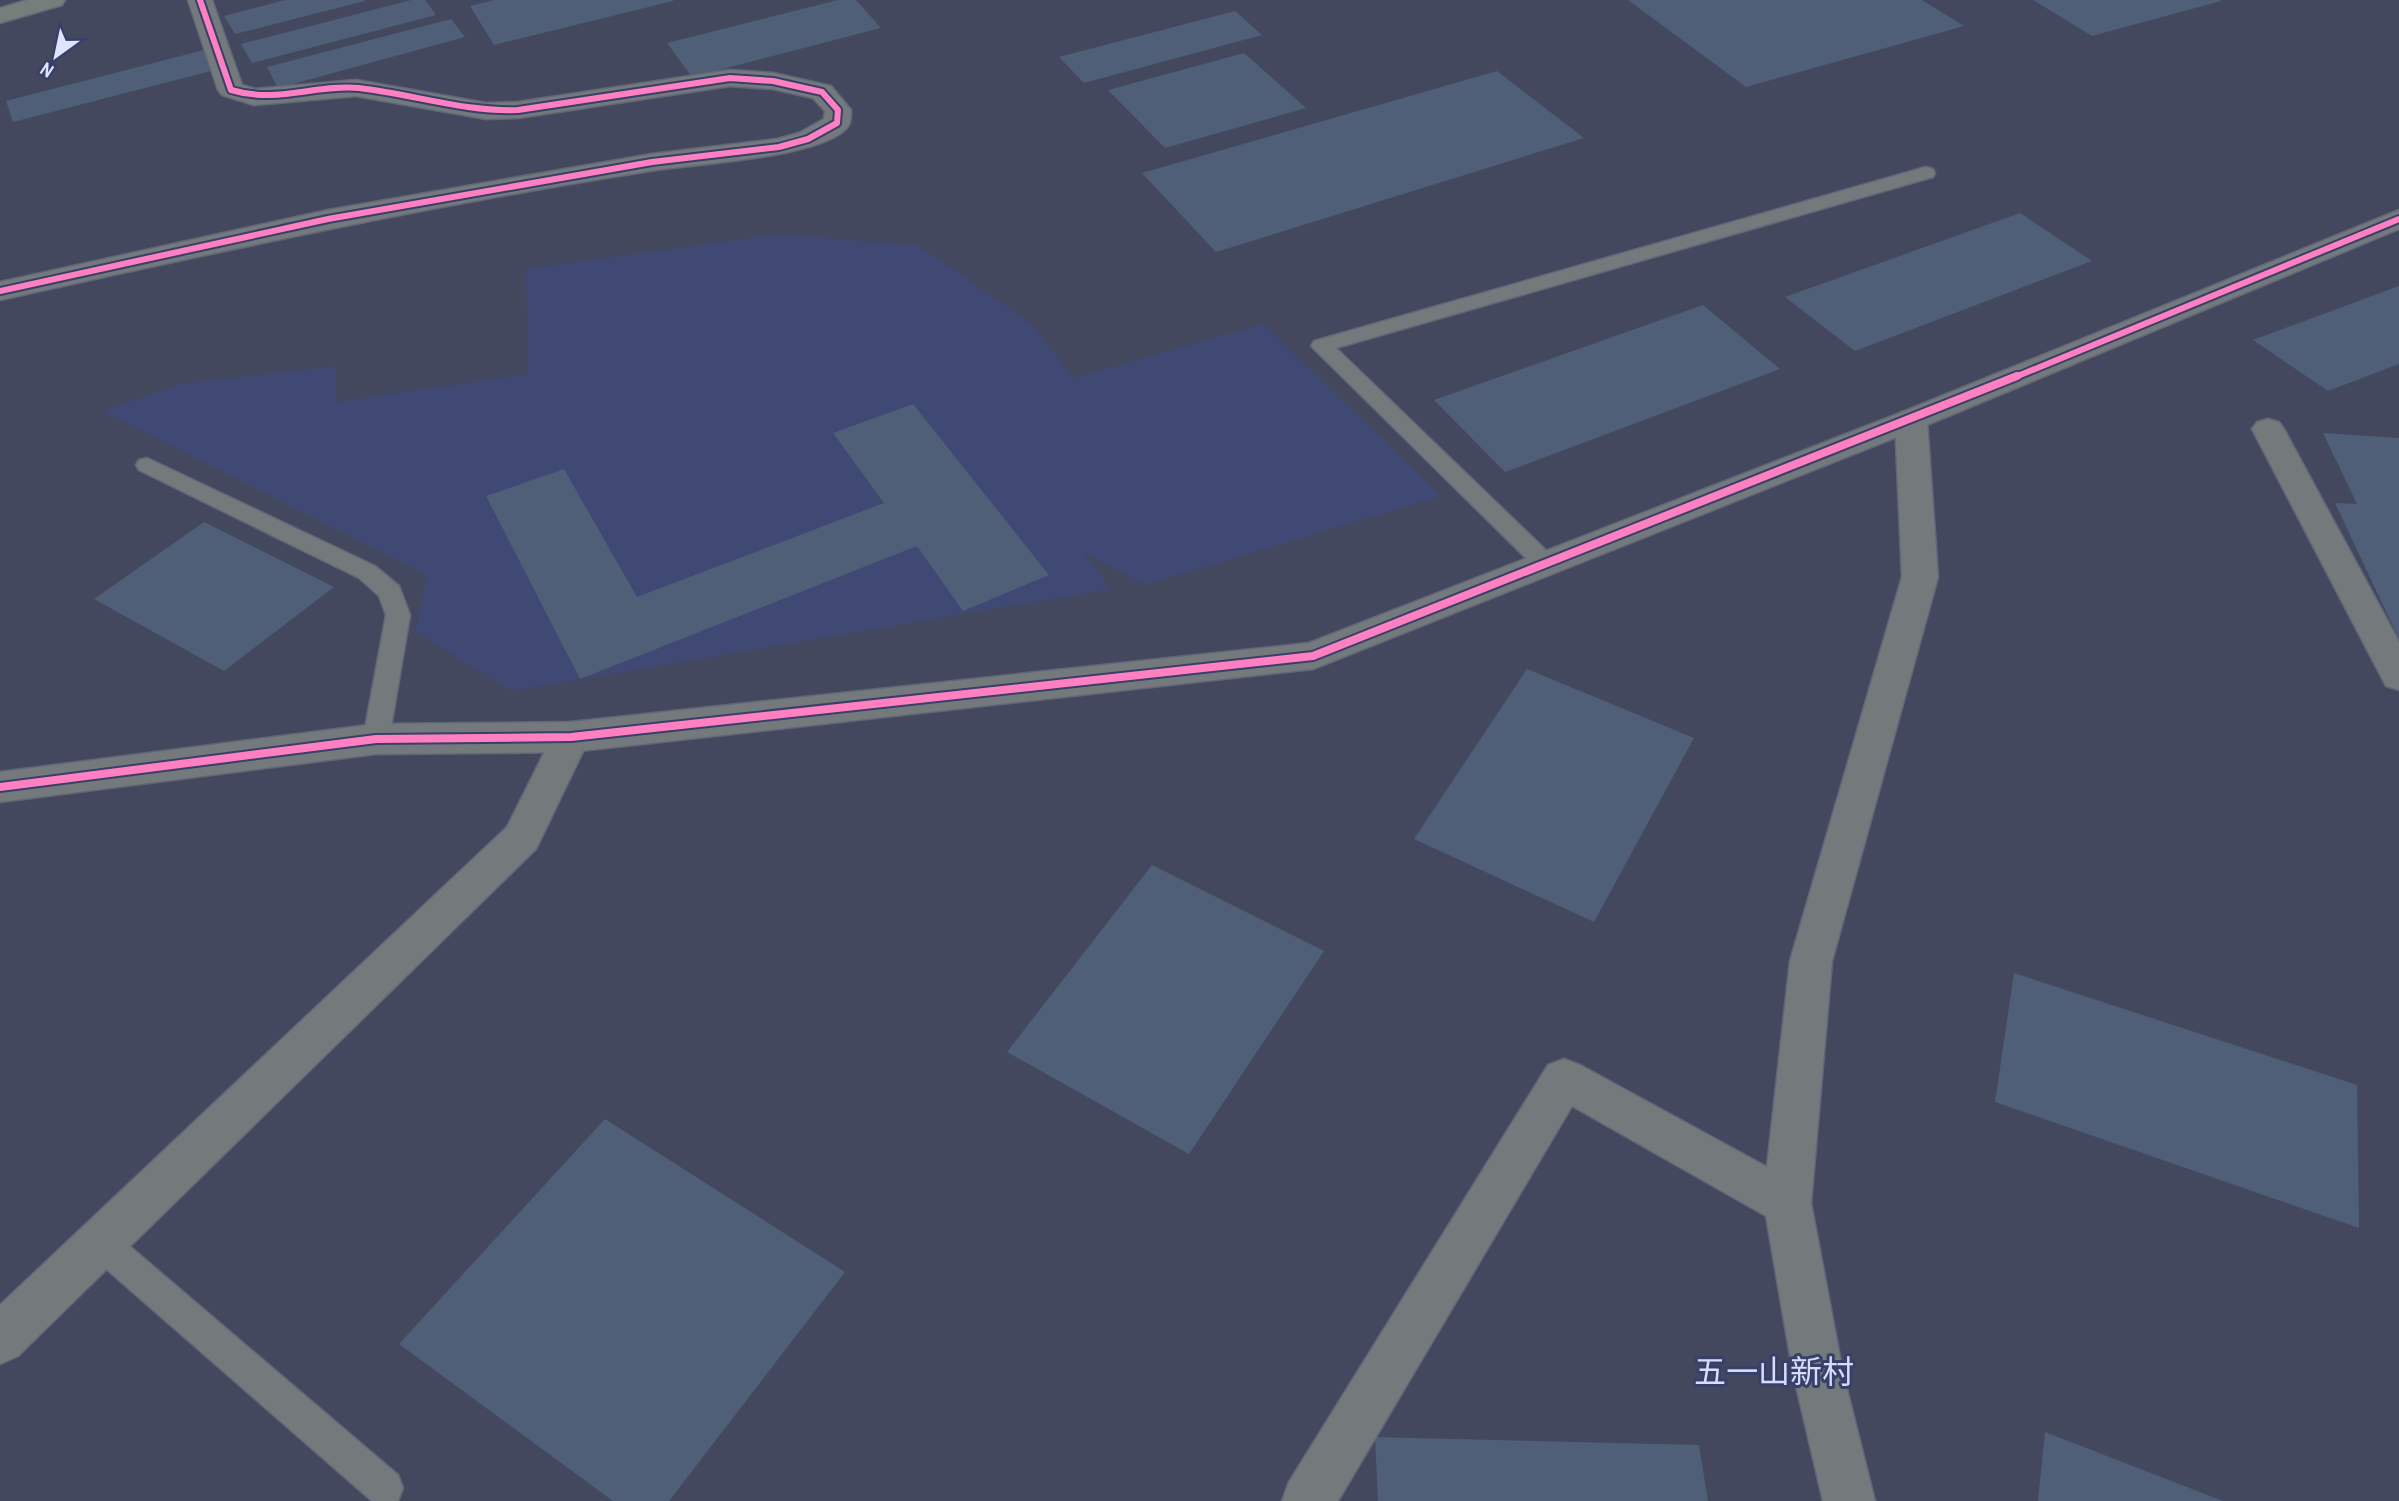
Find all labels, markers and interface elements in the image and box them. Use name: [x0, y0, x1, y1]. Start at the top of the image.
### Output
north arrow: [21, 21, 91, 91]
text: N: [35, 56, 59, 84]
district label: 五一山新村: [1694, 1350, 1854, 1393]

